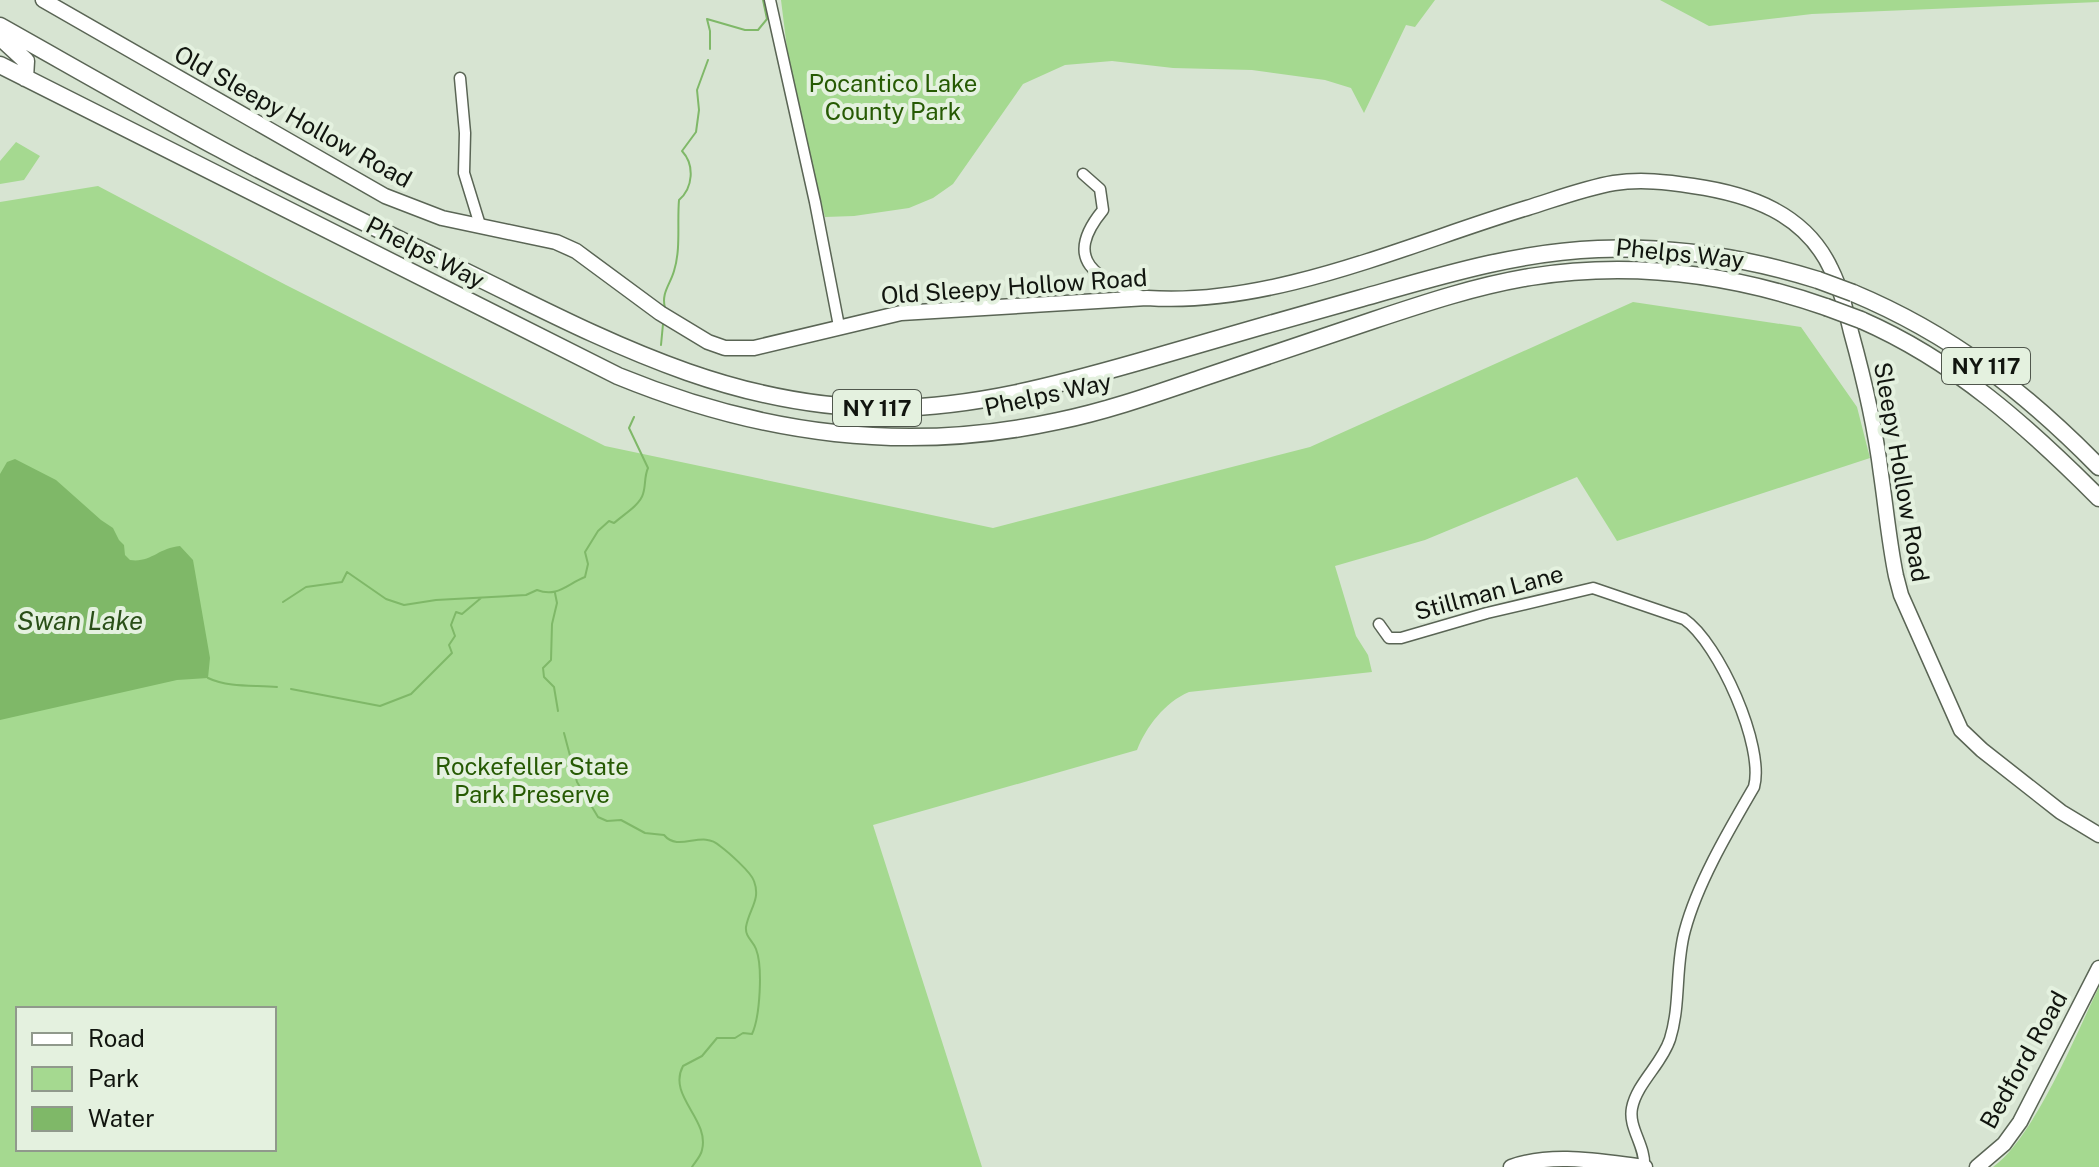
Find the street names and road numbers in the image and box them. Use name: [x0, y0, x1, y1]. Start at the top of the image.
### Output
street label: Old Sleepy Hollow Road: [170, 39, 417, 193]
street label: Phelps Way: [362, 210, 489, 294]
street label: Phelps Way: [1615, 232, 1746, 274]
street label: Old Sleepy Hollow Road: [880, 263, 1148, 309]
road number: NY 117: [1942, 348, 2030, 384]
street label: Sleepy Hollow Road: [1869, 360, 1935, 584]
street label: Phelps Way: [982, 367, 1114, 421]
road number: NY 117: [833, 390, 921, 426]
street label: Stillman Lane: [1411, 559, 1566, 625]
street label: Bedford Road: [1974, 986, 2073, 1133]

